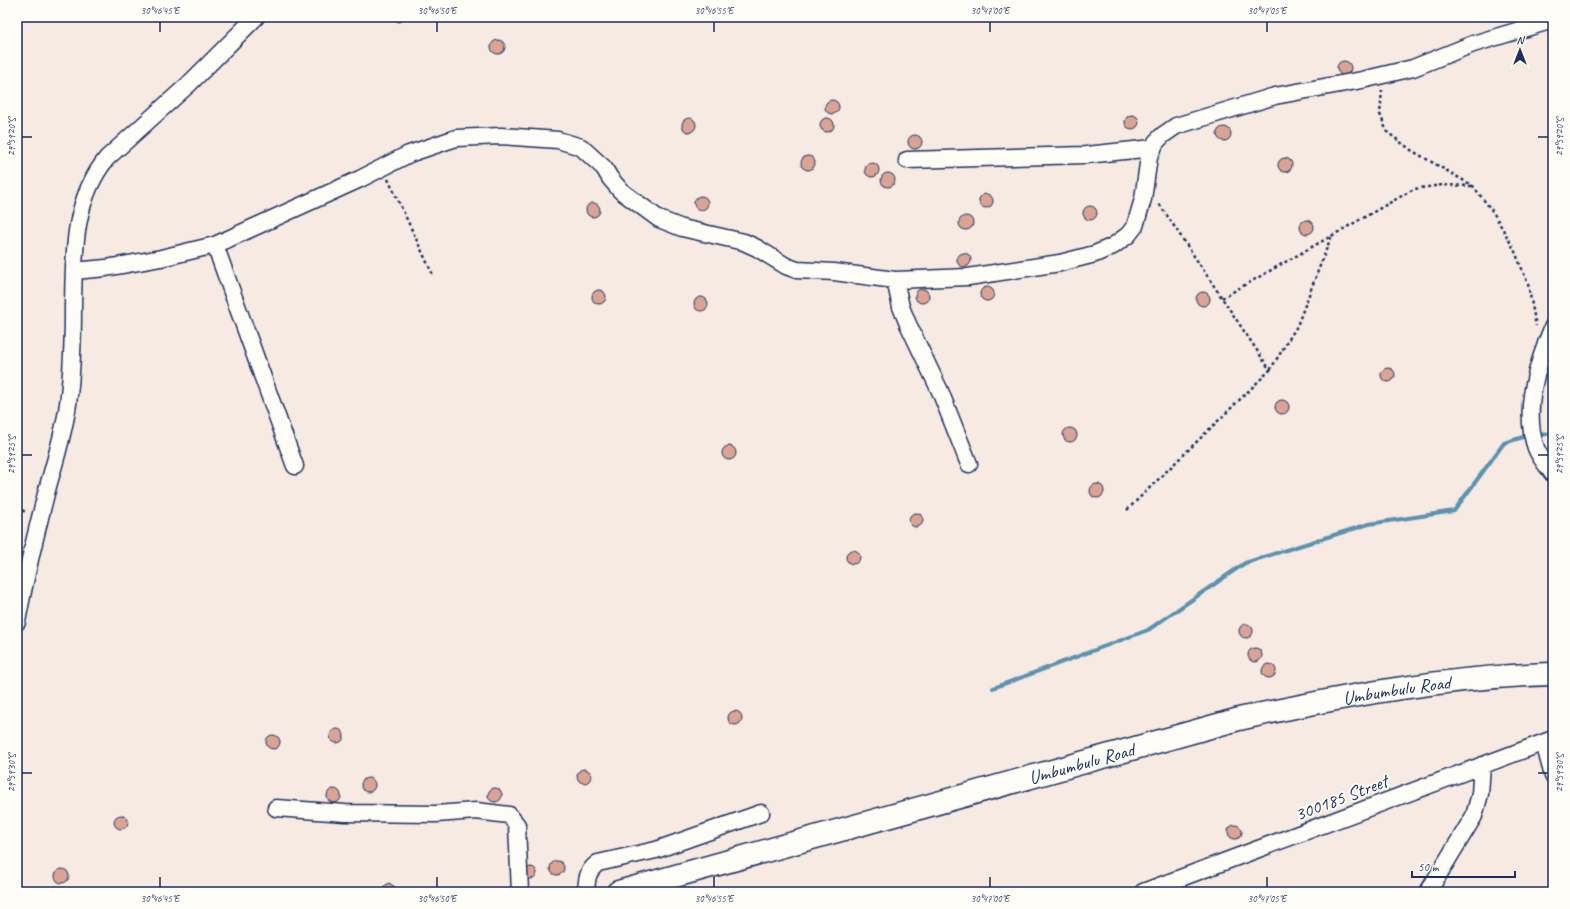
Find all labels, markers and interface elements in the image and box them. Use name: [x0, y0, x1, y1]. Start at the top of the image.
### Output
text: 30°46'45"E: [141, 4, 181, 17]
text: 30°46'50"E: [418, 4, 458, 17]
text: 30°46'55"E: [695, 4, 735, 17]
text: 30°47'00"E: [971, 4, 1011, 17]
text: 30°47'05"E: [1248, 4, 1288, 17]
north arrow: [1500, 30, 1540, 70]
text: N: [1517, 33, 1526, 47]
text: 29°59'20"S: [5, 116, 18, 156]
text: 29°59'20"S: [1553, 116, 1566, 156]
text: 29°59'25"S: [5, 434, 18, 474]
text: 29°59'25"S: [1553, 434, 1566, 474]
street label: Umbumbulu Road: [1341, 670, 1454, 711]
street label: Umbumbulu Road: [1026, 737, 1139, 790]
text: 29°59'30"S: [5, 752, 18, 792]
text: 29°59'30"S: [1553, 752, 1566, 792]
street label: 300185 Street: [1292, 768, 1394, 827]
scale bar: [1412, 853, 1515, 879]
text: 50 m: [1418, 859, 1440, 875]
text: 30°46'45"E: [141, 892, 181, 905]
text: 30°46'50"E: [418, 892, 458, 905]
text: 30°46'55"E: [695, 892, 735, 905]
text: 30°47'00"E: [971, 892, 1011, 905]
text: 30°47'05"E: [1248, 892, 1288, 905]

